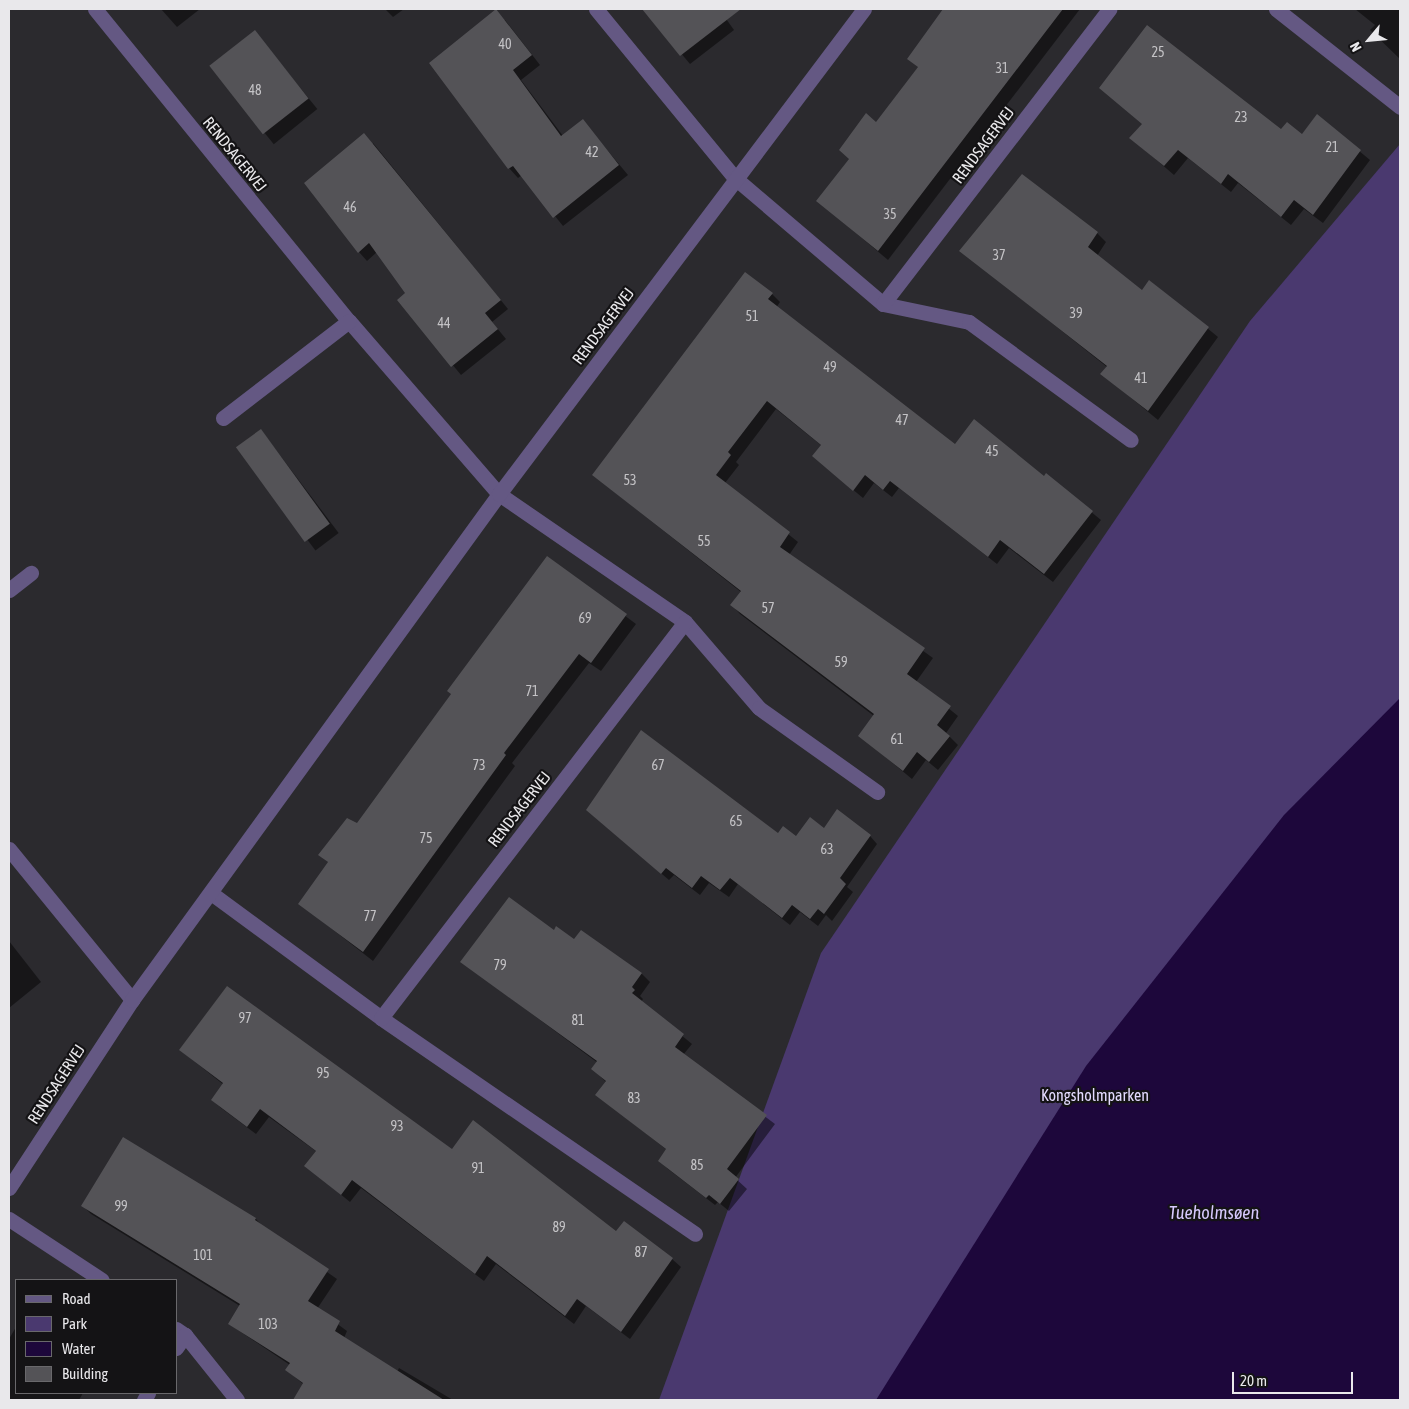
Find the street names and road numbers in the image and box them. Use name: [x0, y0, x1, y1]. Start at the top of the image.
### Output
street label: RENDSAGERVEJ: [948, 103, 1018, 187]
street label: RENDSAGERVEJ: [199, 113, 271, 195]
street label: RENDSAGERVEJ: [568, 284, 638, 368]
street label: RENDSAGERVEJ: [484, 767, 554, 851]
street label: RENDSAGERVEJ: [23, 1041, 89, 1127]

